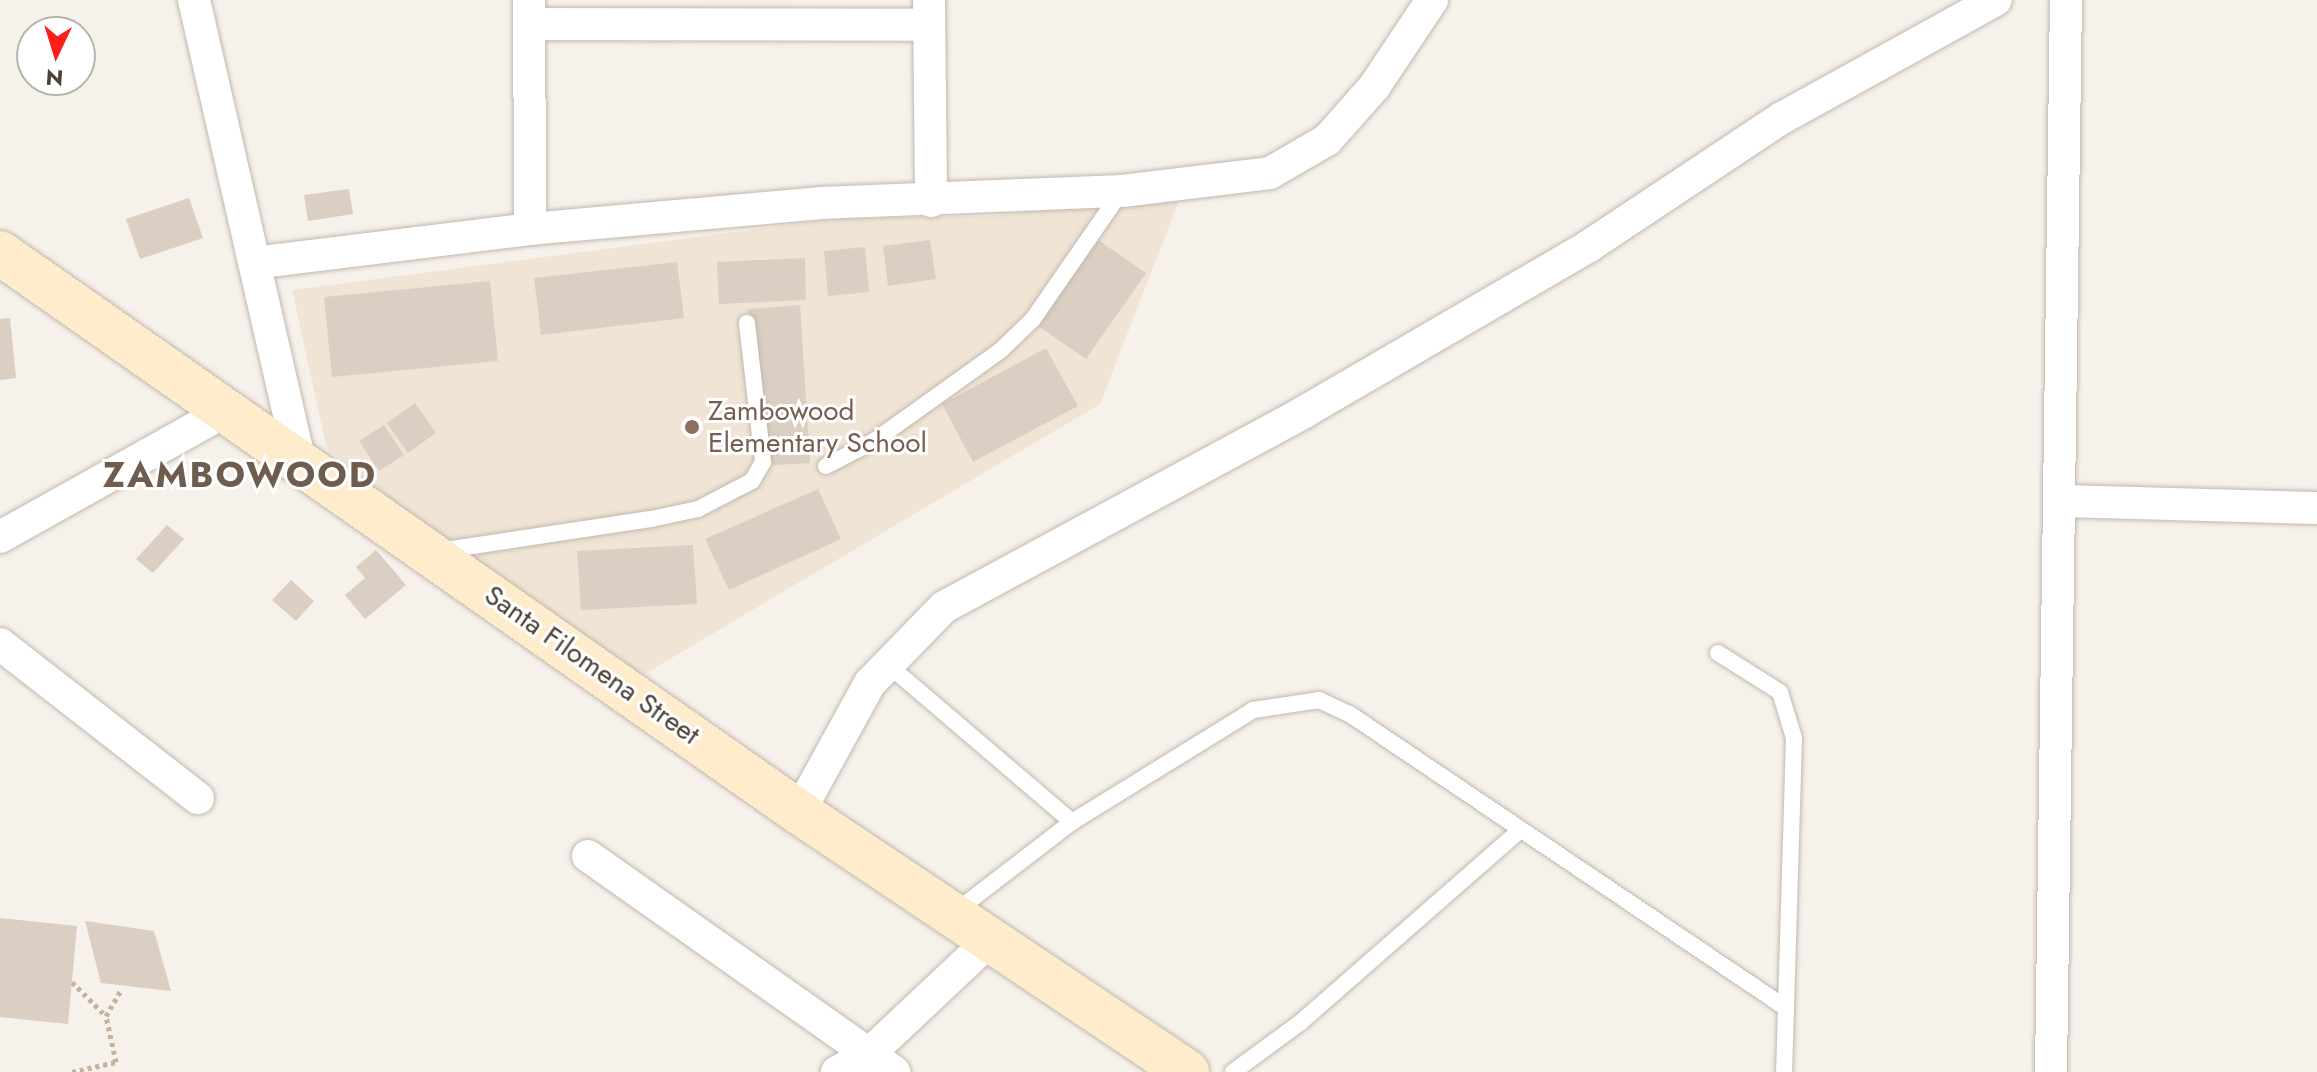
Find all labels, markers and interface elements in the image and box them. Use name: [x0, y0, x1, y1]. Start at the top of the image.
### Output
north arrow: [16, 16, 96, 96]
text: N: [45, 61, 64, 95]
place label: Zambowood Elementary School: [708, 394, 927, 460]
marker: Zambowood Elementary School: [683, 418, 701, 436]
district label: ZAMBOWOOD: [103, 453, 377, 497]
street label: Santa Filomena Street: [478, 578, 706, 752]

